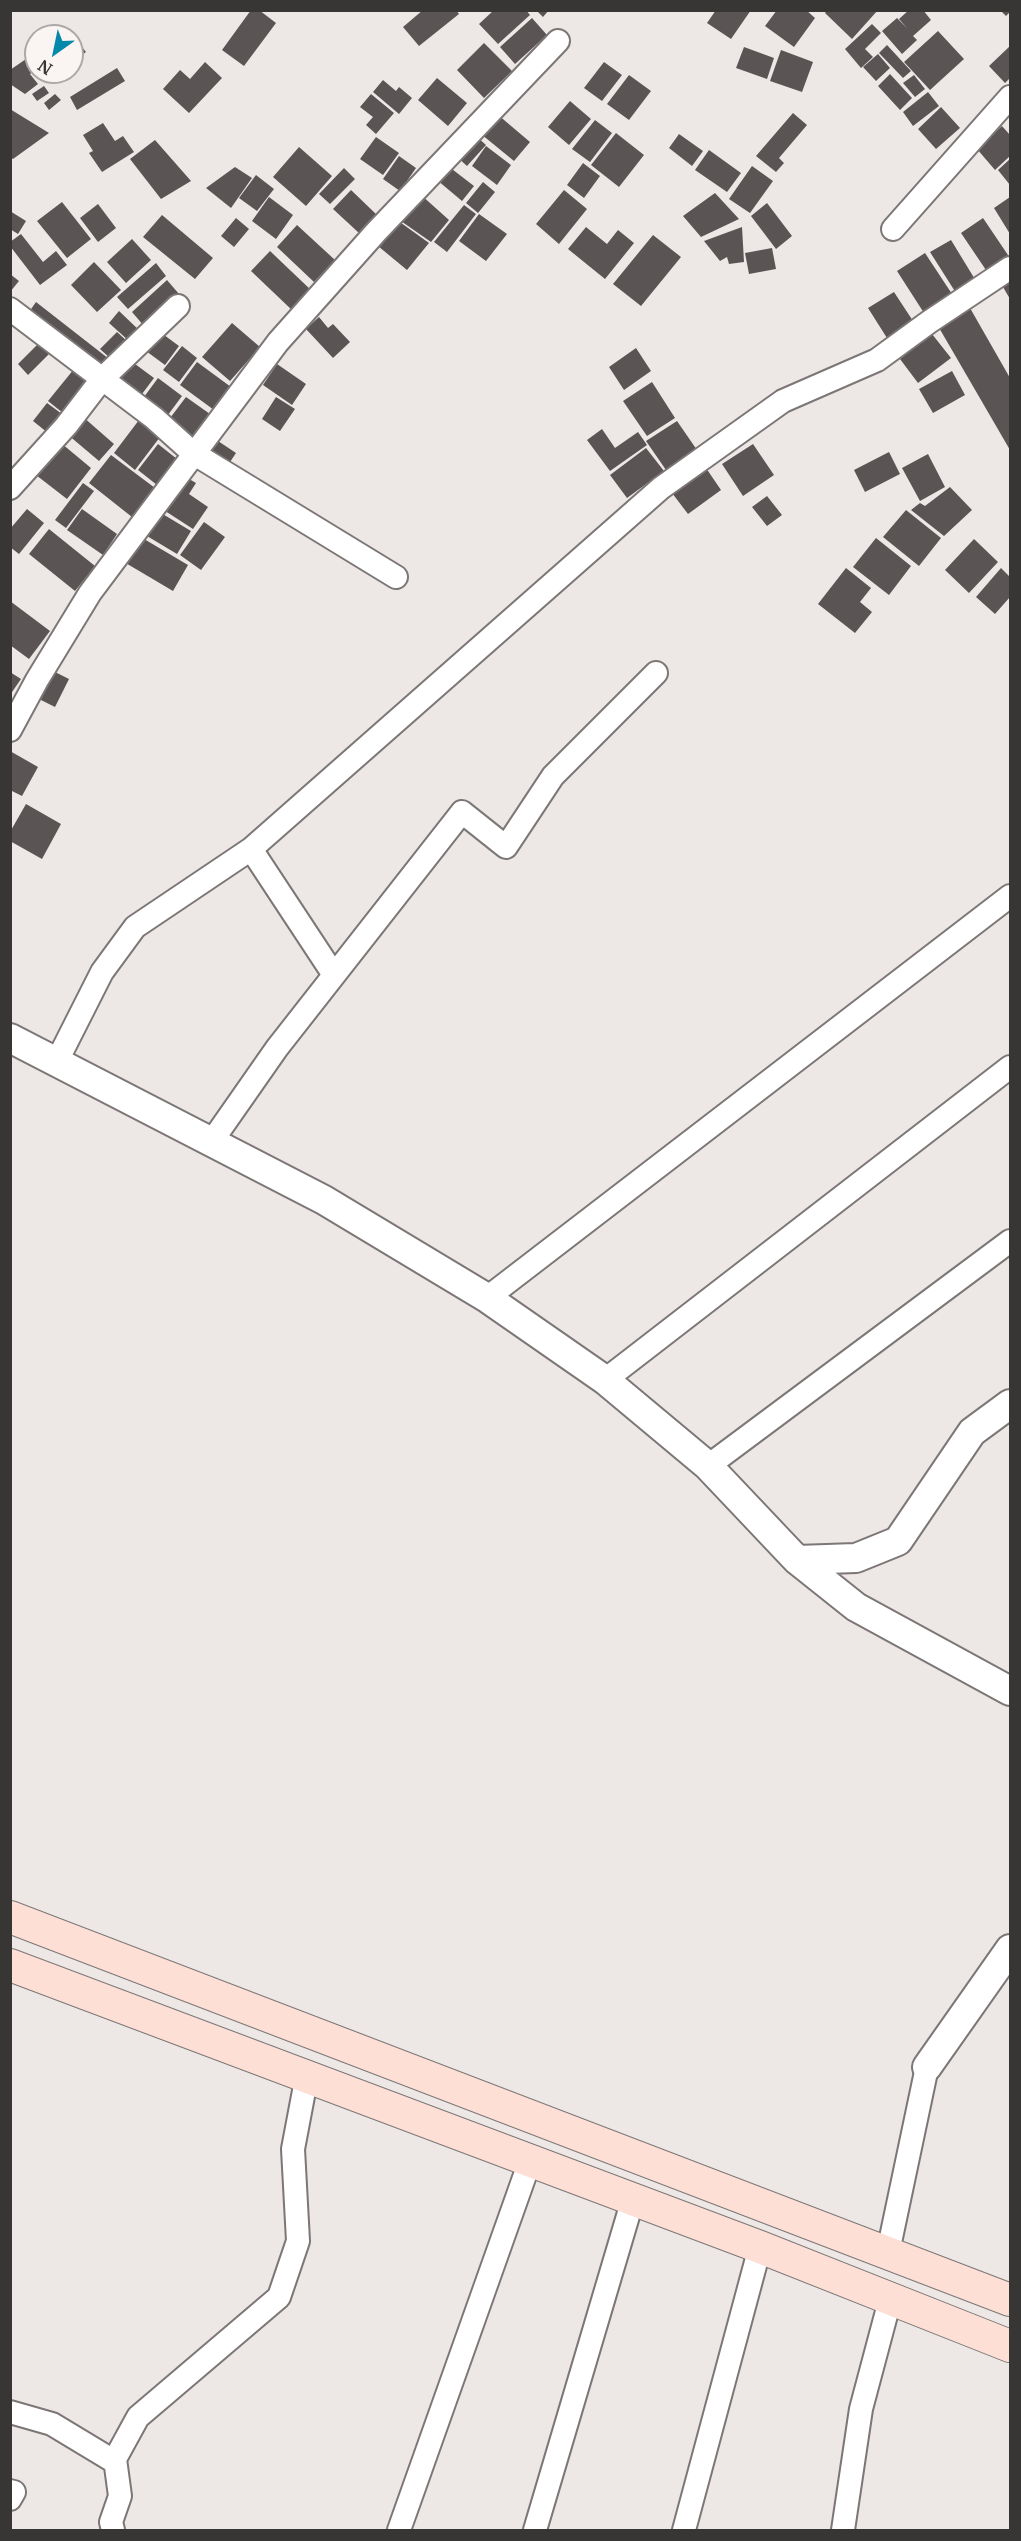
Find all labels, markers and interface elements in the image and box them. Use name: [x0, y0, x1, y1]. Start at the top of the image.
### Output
north arrow: [24, 24, 84, 84]
text: N: [35, 56, 56, 79]

